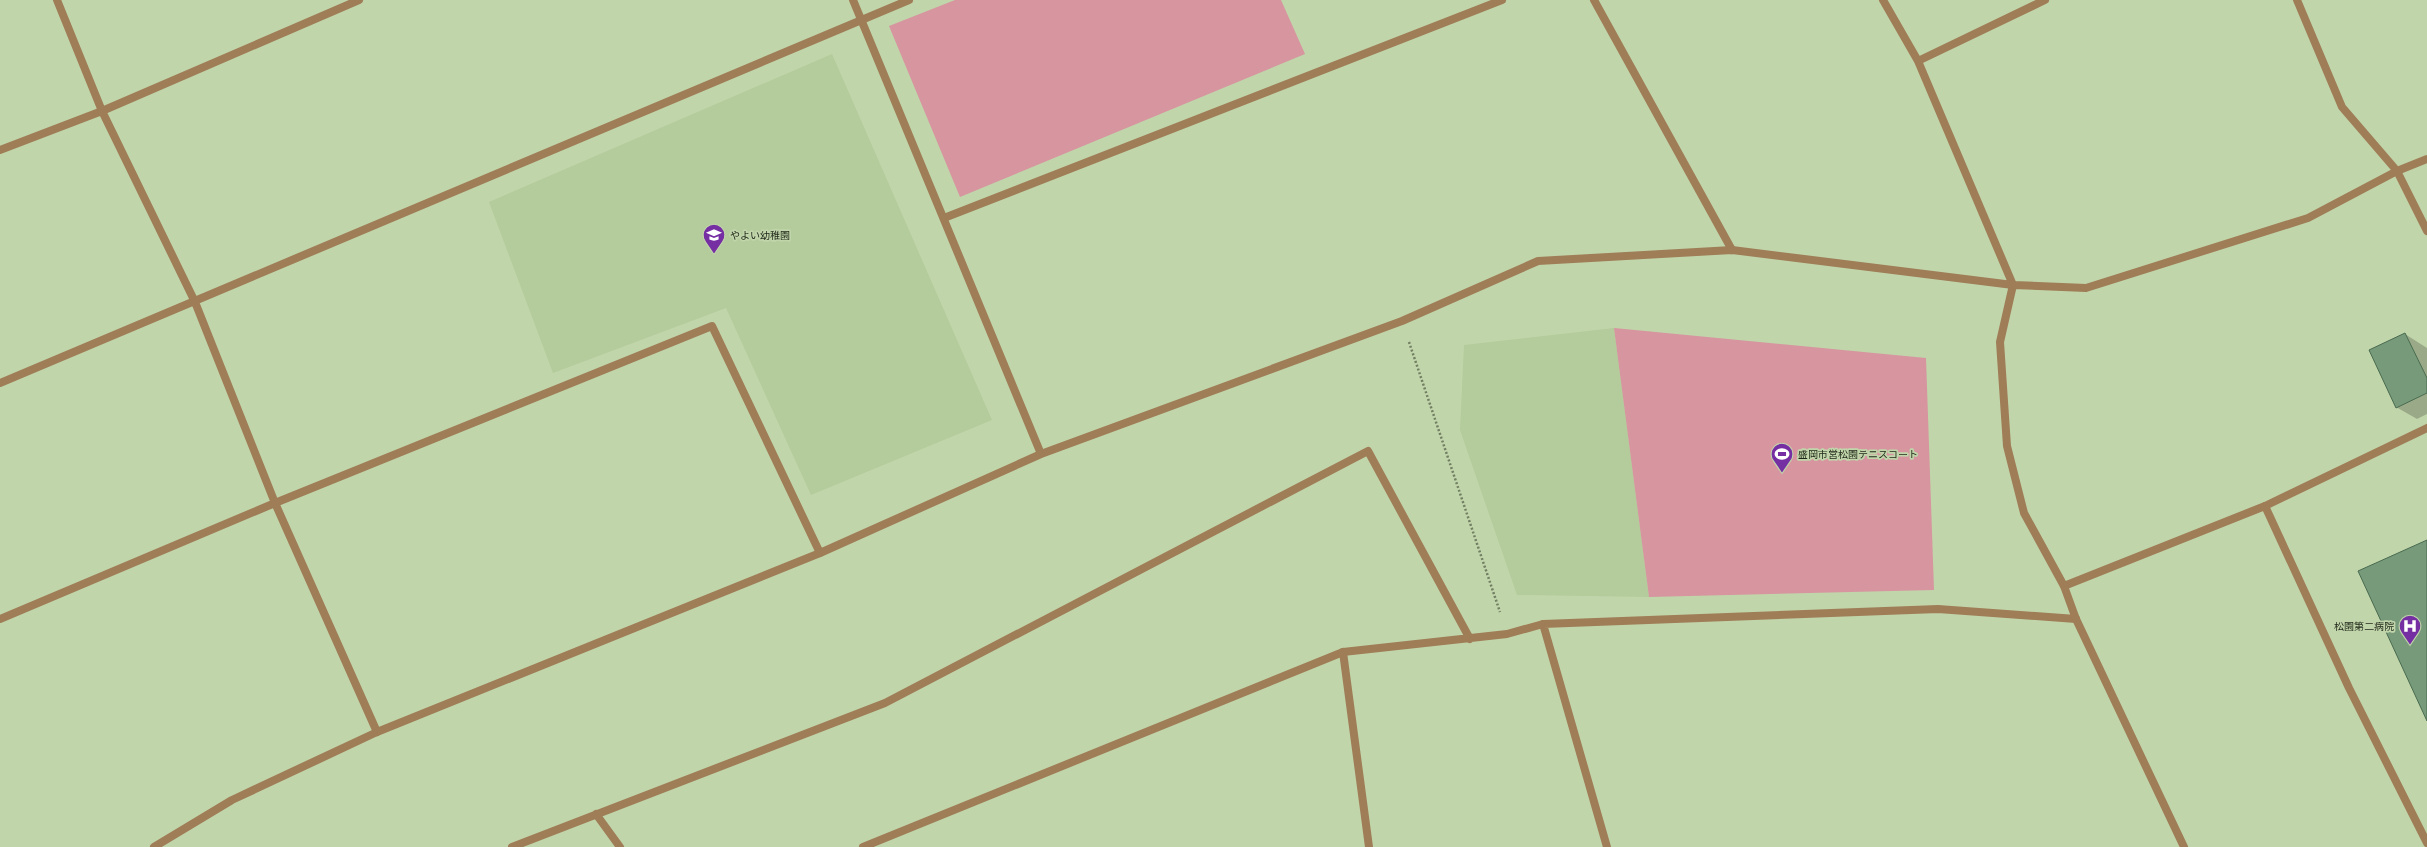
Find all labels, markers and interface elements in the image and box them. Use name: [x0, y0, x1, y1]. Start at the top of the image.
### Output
school or university icon: やよい幼稚園: [701, 222, 727, 255]
place label: やよい幼稚園: [730, 229, 790, 241]
sports icon: 盛岡市営松園テニスコート: [1769, 441, 1795, 474]
place label: 盛岡市営松園テニスコート: [1798, 448, 1918, 460]
hospital icon: 松園第二病院: [2397, 613, 2423, 646]
place label: 松園第二病院: [2334, 620, 2394, 632]

